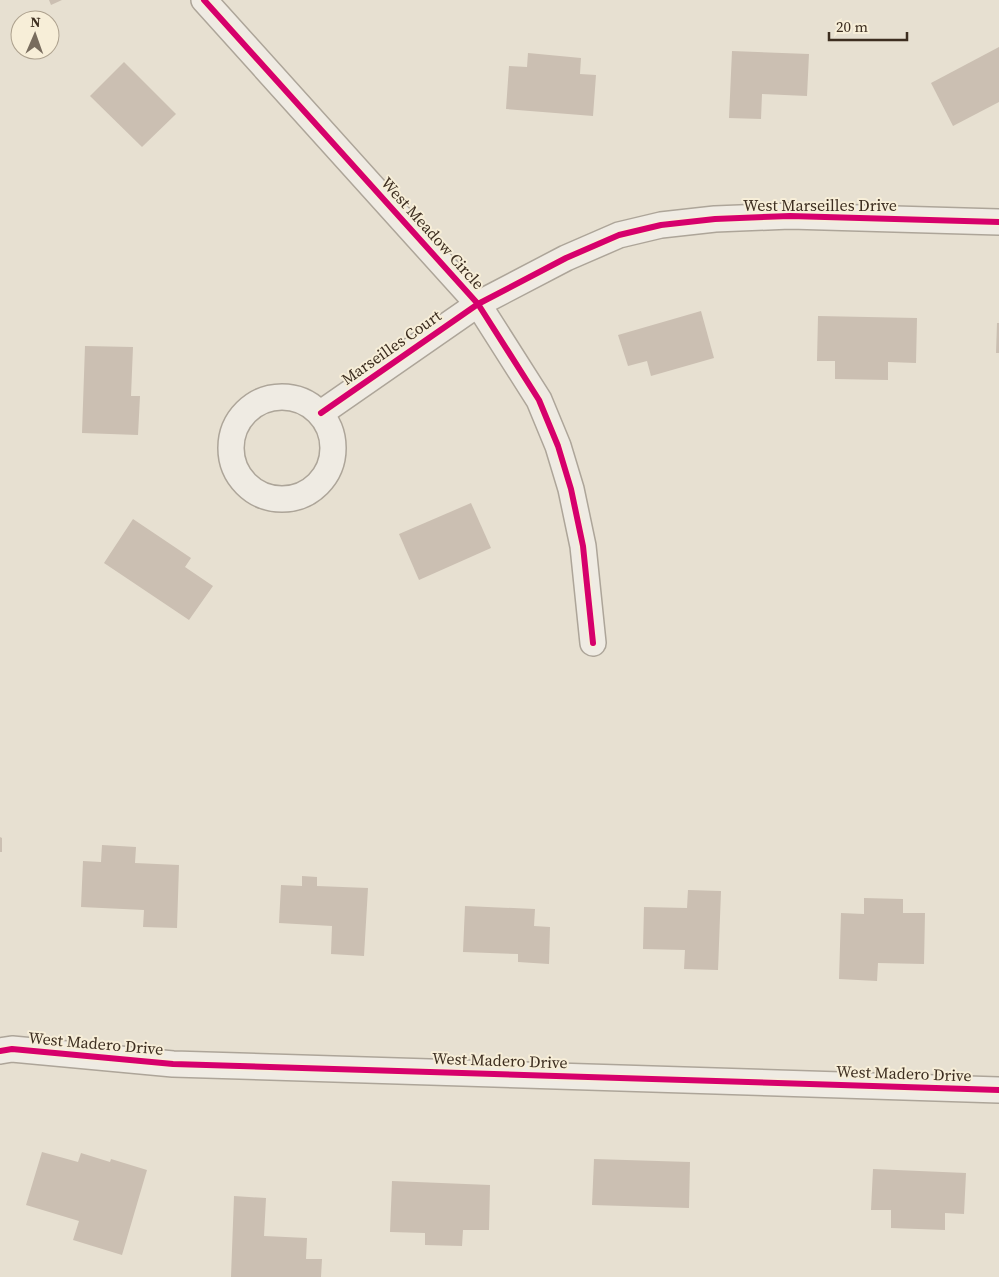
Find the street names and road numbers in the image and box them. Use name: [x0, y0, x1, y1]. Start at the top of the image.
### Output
street label: West Meadow Circle: [377, 172, 489, 294]
street label: West Marseilles Drive: [743, 194, 897, 216]
street label: Marseilles Court: [337, 304, 446, 390]
street label: West Madero Drive: [28, 1026, 164, 1060]
street label: West Madero Drive: [432, 1047, 568, 1073]
street label: West Madero Drive: [836, 1060, 972, 1086]

